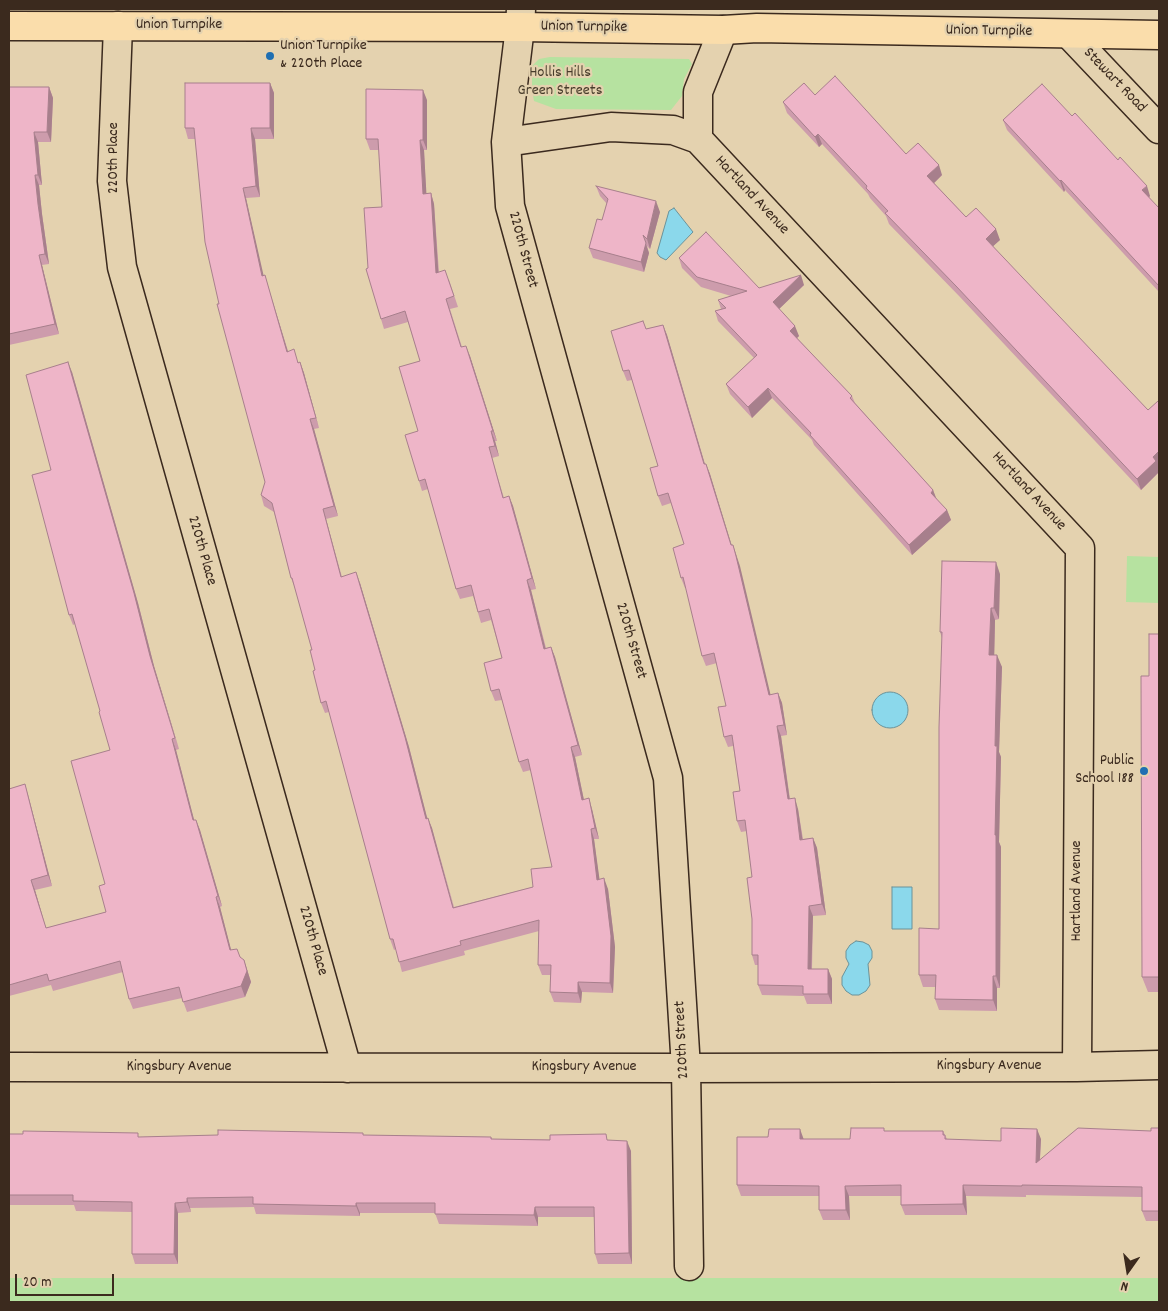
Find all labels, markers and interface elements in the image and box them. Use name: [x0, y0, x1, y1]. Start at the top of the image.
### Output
street label: Union Turnpike: [136, 16, 222, 36]
street label: Union Turnpike: [540, 18, 628, 38]
street label: Union Turnpike: [945, 22, 1033, 42]
place label: Union Turnpike & 220th Place: [280, 37, 367, 75]
street label: Stewart Road: [1078, 44, 1150, 118]
marker: Union Turnpike & 220th Place: [264, 50, 276, 62]
park label: Hollis Hills Green Streets: [518, 64, 602, 102]
street label: 220th Place: [105, 122, 125, 194]
street label: Hartland Avenue: [709, 152, 793, 240]
street label: 220th Street: [503, 210, 541, 290]
street label: Hartland Avenue: [986, 448, 1070, 536]
street label: 220th Place: [182, 514, 220, 588]
street label: 220th Street: [610, 601, 650, 681]
place label: Public School 188: [1075, 752, 1134, 790]
marker: Public School 188: [1138, 765, 1150, 777]
street label: Hartland Avenue: [1068, 840, 1088, 942]
street label: 220th Place: [293, 904, 331, 978]
street label: 220th Street: [671, 1000, 695, 1080]
street label: Kingsbury Avenue: [936, 1057, 1042, 1077]
street label: Kingsbury Avenue: [126, 1058, 232, 1078]
street label: Kingsbury Avenue: [531, 1058, 637, 1078]
north arrow: [1103, 1246, 1153, 1296]
scale bar: [18, 1264, 116, 1296]
text: 20 m: [23, 1272, 51, 1294]
text: N: [1119, 1275, 1130, 1296]

